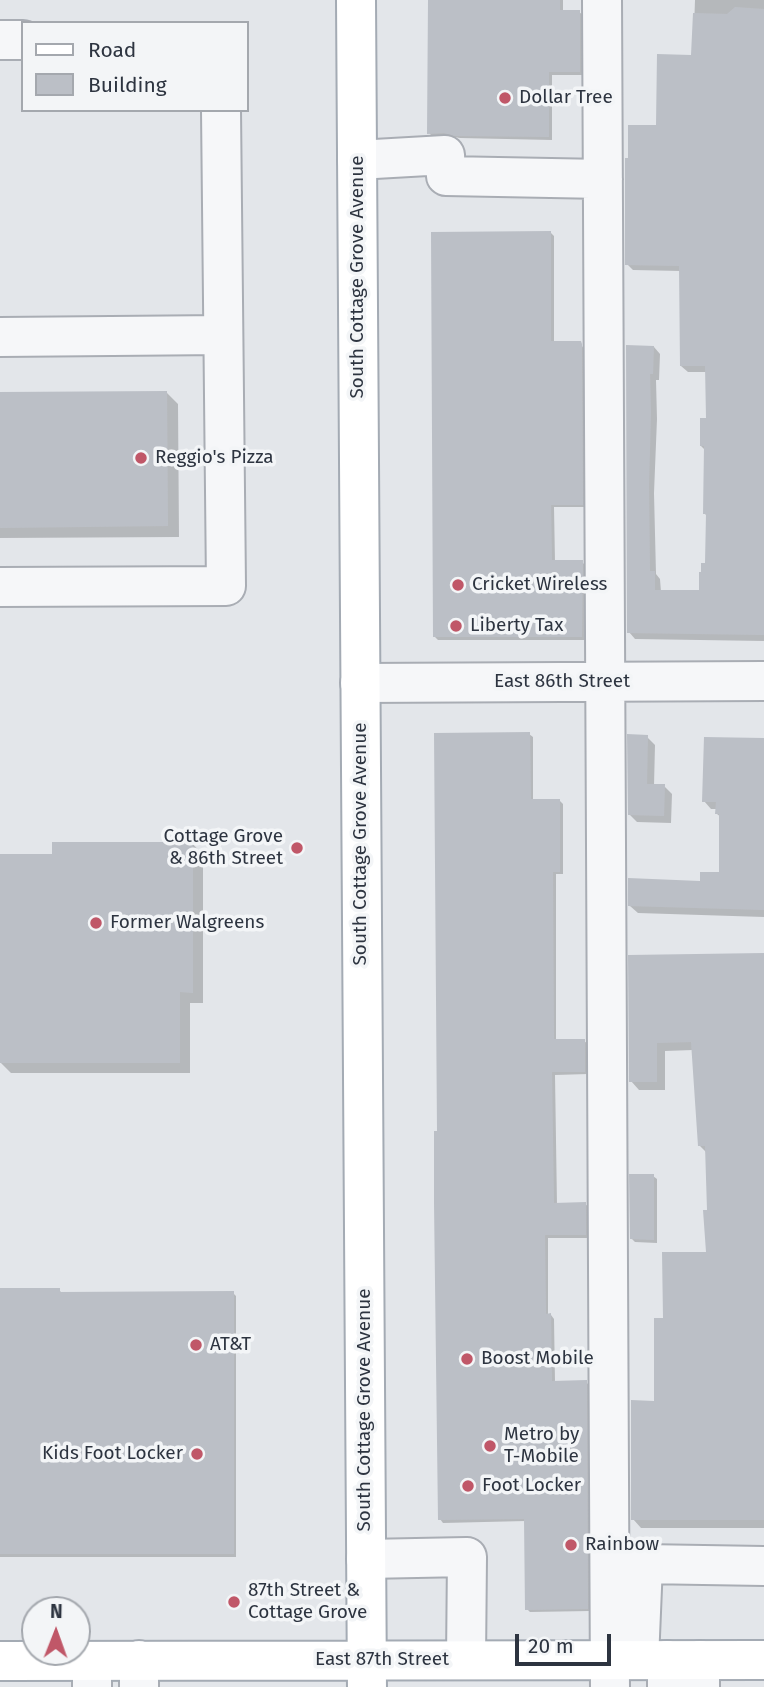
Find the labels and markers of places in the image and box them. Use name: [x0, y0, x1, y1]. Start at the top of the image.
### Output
place label: Dollar Tree: [519, 87, 613, 109]
marker: Dollar Tree: [497, 90, 513, 106]
place label: Reggio's Pizza: [155, 447, 274, 469]
marker: Reggio's Pizza: [133, 450, 149, 466]
place label: Cricket Wireless: [472, 574, 607, 596]
marker: Cricket Wireless: [450, 577, 466, 593]
place label: Liberty Tax: [470, 615, 563, 637]
marker: Liberty Tax: [448, 618, 464, 634]
place label: Cottage Grove & 86th Street: [164, 826, 283, 870]
marker: Cottage Grove & 86th Street: [289, 840, 305, 856]
place label: Former Walgreens: [110, 912, 264, 934]
marker: Former Walgreens: [88, 915, 104, 931]
place label: AT&T: [210, 1334, 251, 1356]
marker: AT&T: [188, 1337, 204, 1353]
place label: Boost Mobile: [481, 1348, 594, 1370]
marker: Boost Mobile: [459, 1351, 475, 1367]
place label: Metro by T-Mobile: [504, 1424, 579, 1468]
marker: Metro by T-Mobile: [482, 1438, 498, 1454]
place label: Kids Foot Locker: [42, 1443, 183, 1465]
marker: Kids Foot Locker: [189, 1446, 205, 1462]
place label: Foot Locker: [482, 1475, 581, 1497]
marker: Foot Locker: [460, 1478, 476, 1494]
place label: Rainbow: [585, 1534, 659, 1556]
marker: Rainbow: [563, 1537, 579, 1553]
place label: 87th Street & Cottage Grove: [248, 1580, 367, 1624]
marker: 87th Street & Cottage Grove: [226, 1594, 242, 1610]

